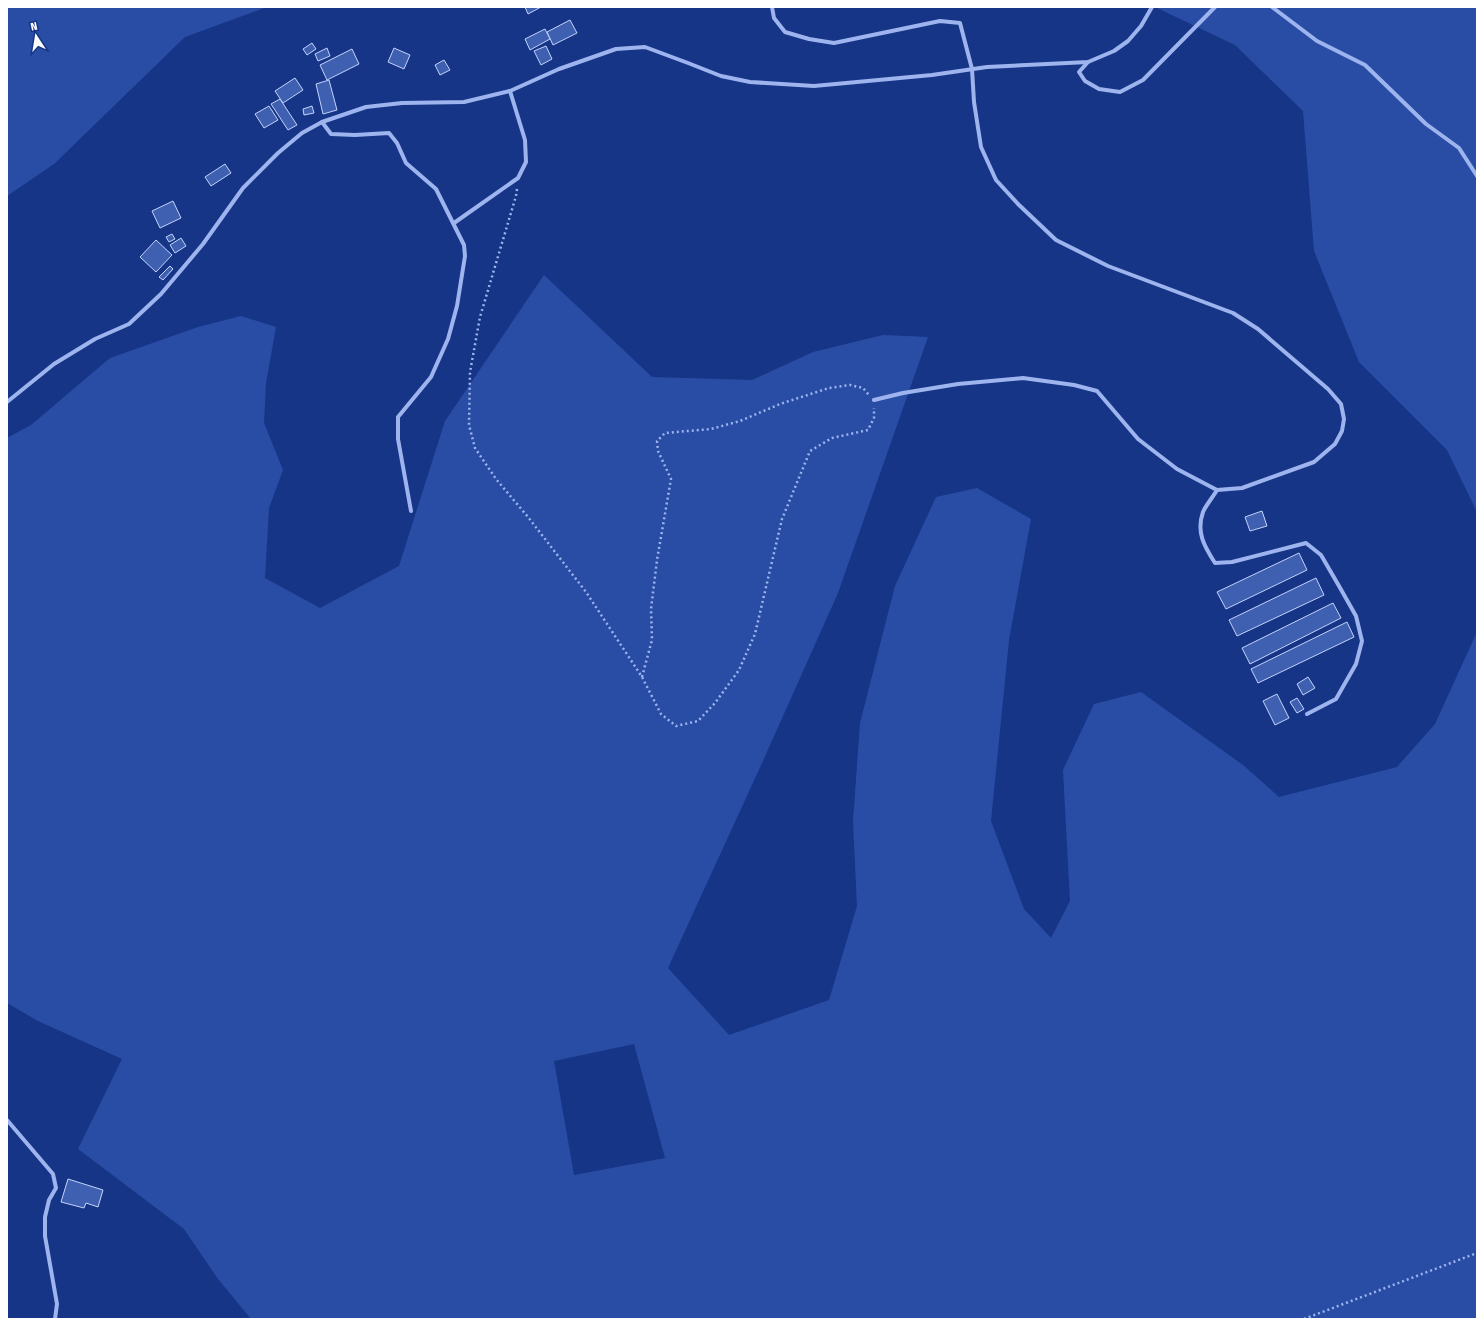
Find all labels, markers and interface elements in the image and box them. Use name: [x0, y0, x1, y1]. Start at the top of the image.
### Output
north arrow: [16, 16, 56, 56]
text: N: [29, 20, 39, 34]

